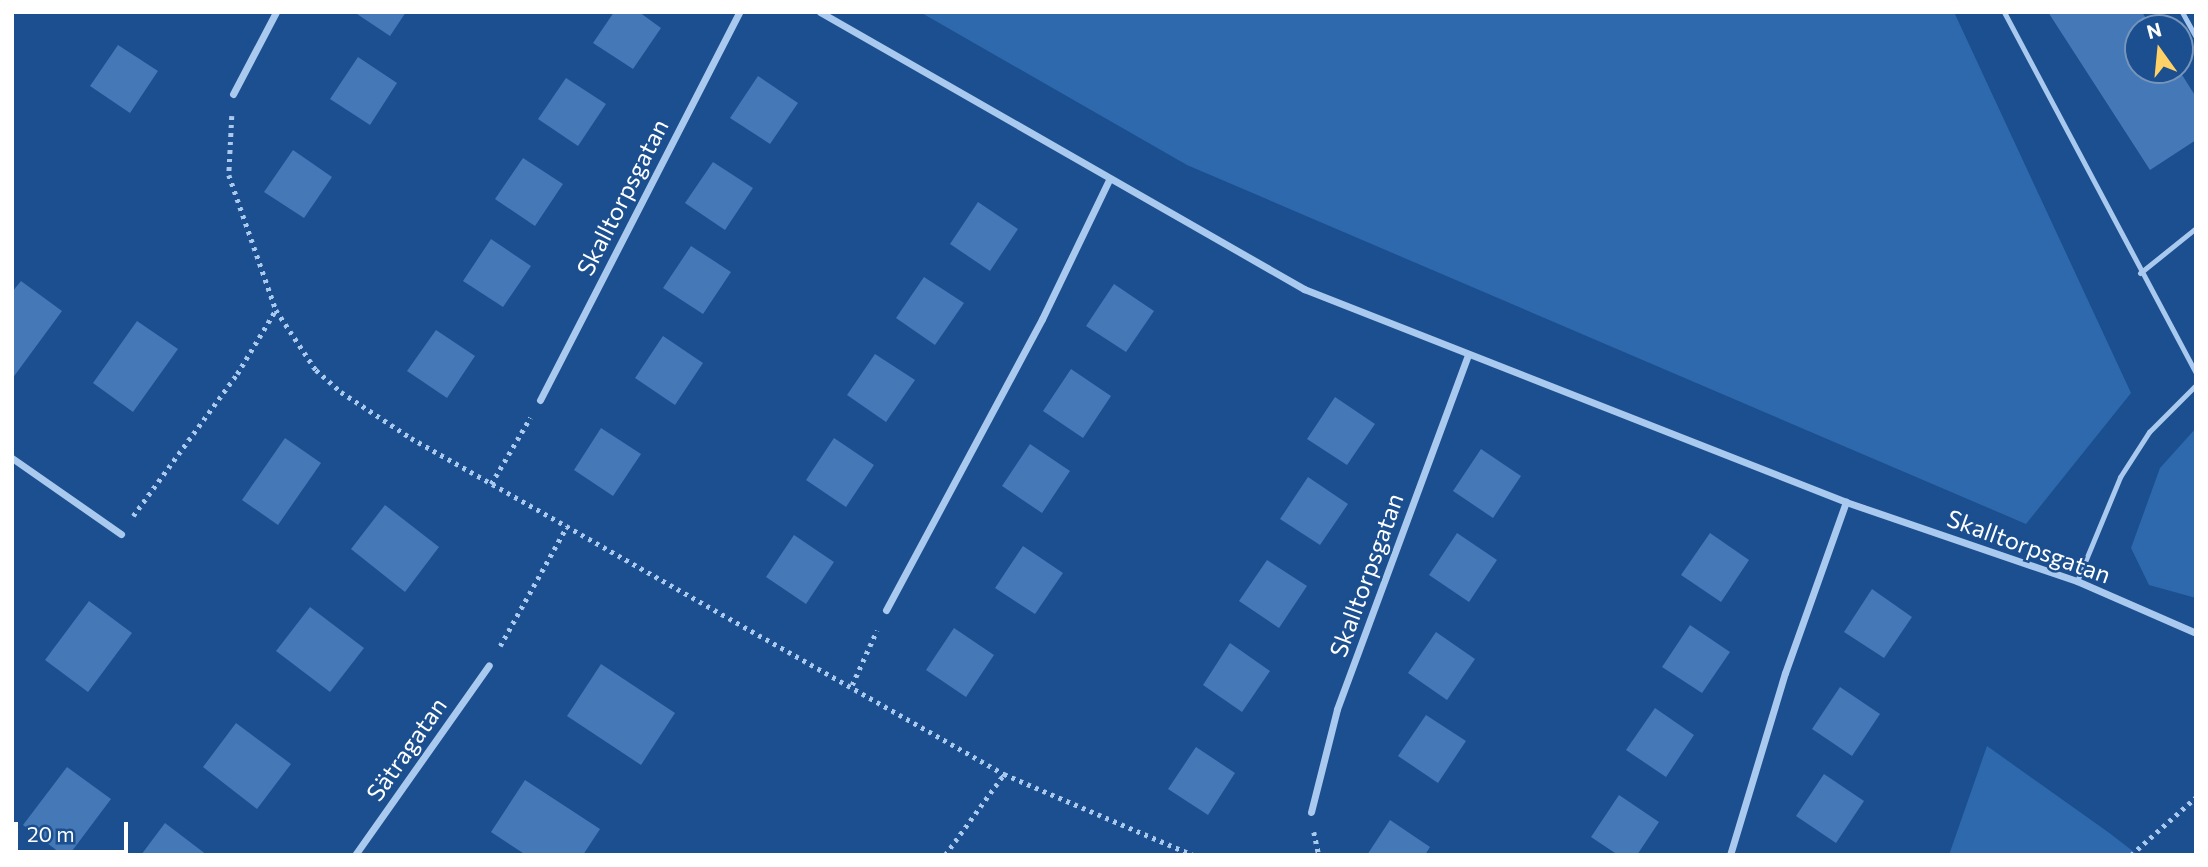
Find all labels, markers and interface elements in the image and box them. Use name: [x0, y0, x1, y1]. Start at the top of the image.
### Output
north arrow: [2124, 14, 2194, 84]
text: N: [2144, 17, 2164, 43]
street label: Skalltorpsgatan: [570, 114, 674, 280]
street label: Skalltorpsgatan: [1323, 489, 1409, 661]
street label: Skalltorpsgatan: [1943, 503, 2115, 589]
street label: Sätragatan: [360, 692, 452, 806]
scale bar: [18, 808, 131, 852]
text: 20 m: [27, 821, 75, 846]

